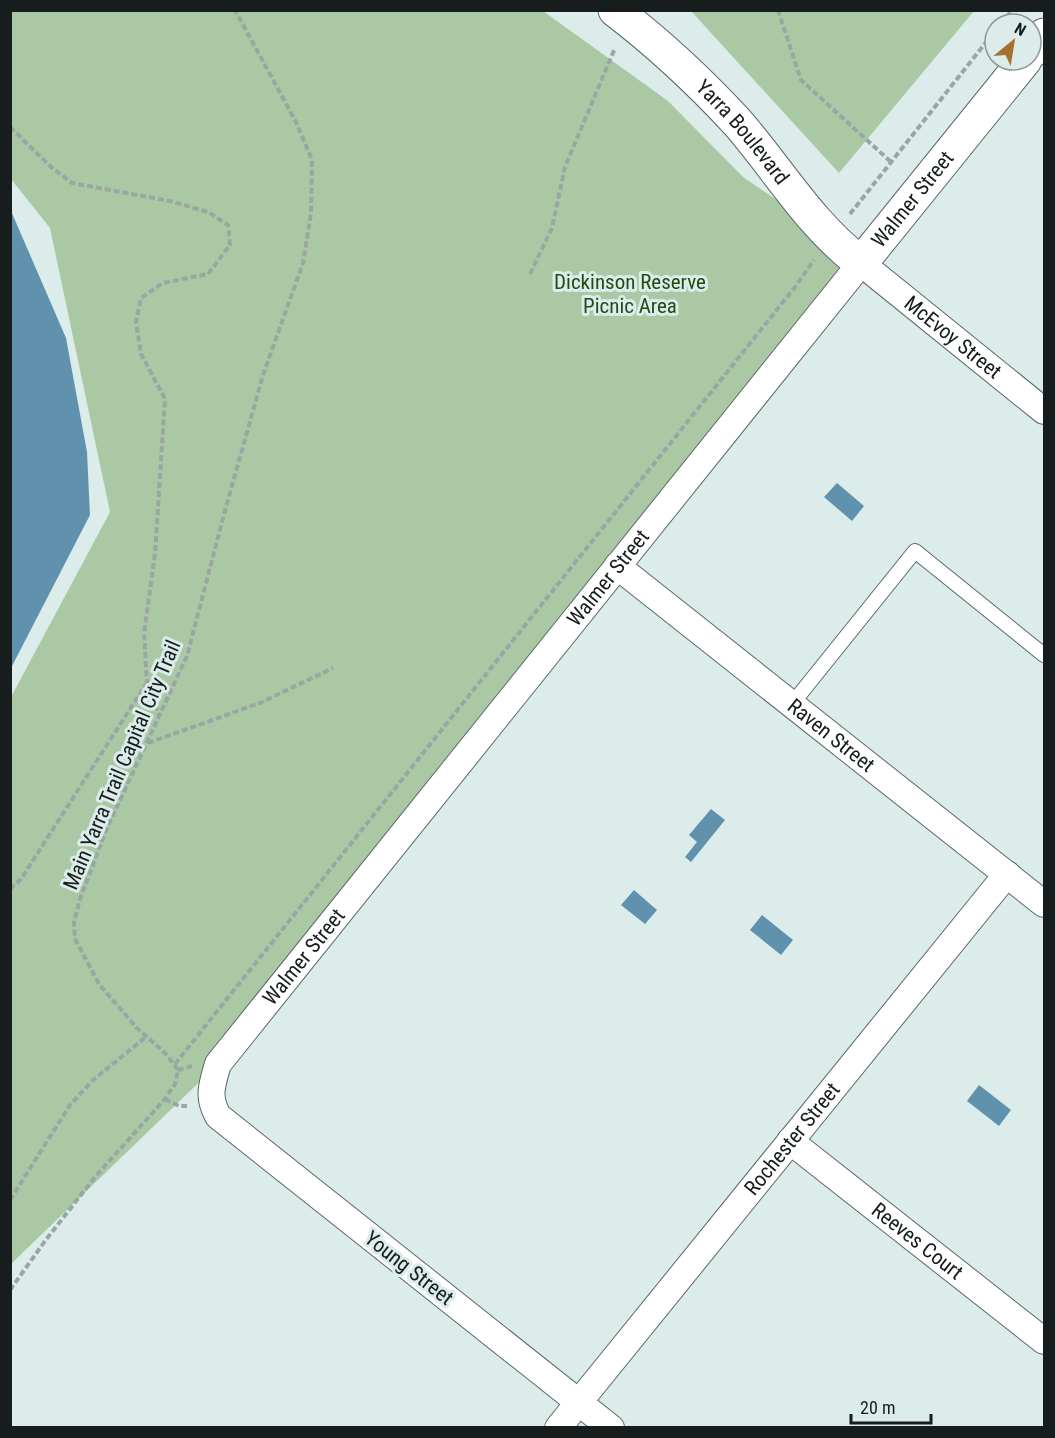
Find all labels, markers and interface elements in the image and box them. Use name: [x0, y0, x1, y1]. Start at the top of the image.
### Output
north arrow: [983, 12, 1043, 72]
text: N: [1011, 19, 1029, 40]
street label: Yarra Boulevard: [691, 75, 794, 189]
street label: Walmer Street: [866, 146, 958, 252]
park label: Dickinson Reserve Picnic Area: [554, 270, 706, 318]
street label: McEvoy Street: [899, 291, 1006, 384]
street label: Walmer Street: [562, 525, 654, 631]
street label: Main Yarra Trail Capital City Trail: [58, 637, 186, 893]
street label: Raven Street: [783, 694, 879, 777]
street label: Walmer Street: [258, 904, 350, 1010]
street label: Rochester Street: [740, 1078, 845, 1200]
street label: Reeves Court: [867, 1198, 968, 1285]
street label: Young Street: [360, 1226, 458, 1310]
scale bar: [851, 1387, 930, 1425]
text: 20 m: [860, 1397, 895, 1418]

